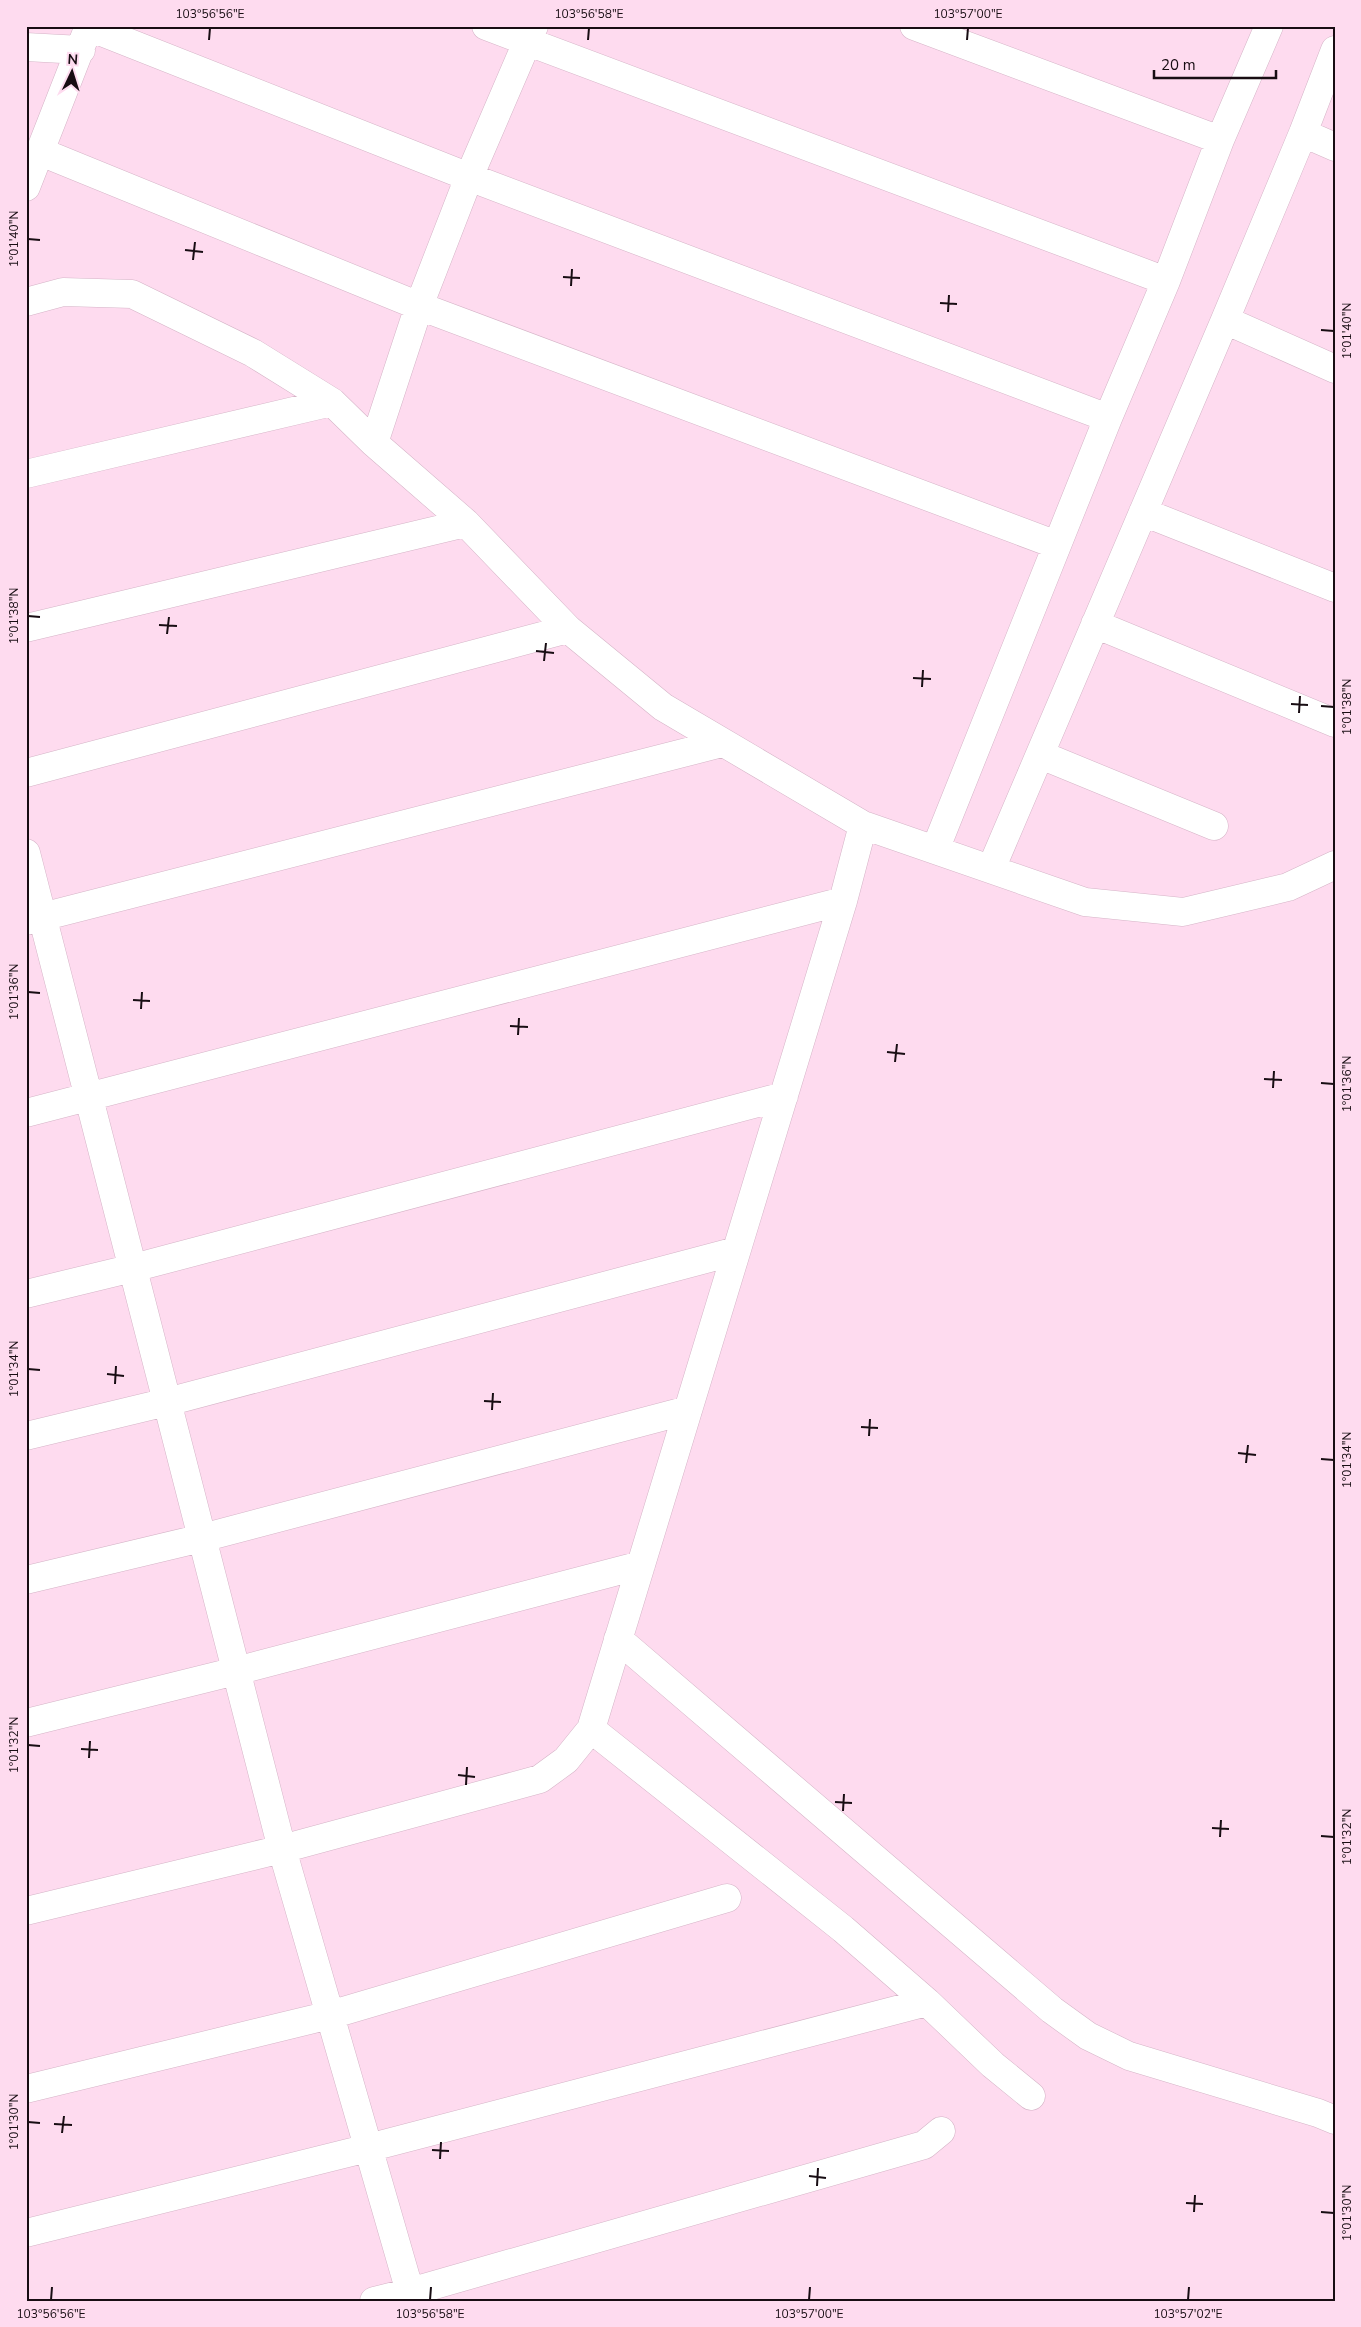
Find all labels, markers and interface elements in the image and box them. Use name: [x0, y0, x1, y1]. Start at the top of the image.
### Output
text: 103°56'56"E: [175, 6, 245, 22]
text: 103°56'58"E: [554, 6, 624, 22]
text: 103°57'00"E: [933, 6, 1003, 22]
north arrow: [48, 48, 98, 98]
scale bar: [1154, 48, 1276, 80]
text: N: [67, 50, 79, 69]
text: 20 m: [1161, 55, 1196, 75]
text: 1°01'40"N: [6, 211, 22, 267]
text: 1°01'40"N: [1339, 303, 1355, 359]
text: 1°01'38"N: [6, 588, 22, 644]
text: 1°01'38"N: [1339, 679, 1355, 735]
text: 1°01'36"N: [6, 964, 22, 1020]
text: 1°01'36"N: [1339, 1056, 1355, 1112]
text: 1°01'34"N: [6, 1341, 22, 1397]
text: 1°01'34"N: [1339, 1432, 1355, 1488]
text: 1°01'32"N: [6, 1717, 22, 1773]
text: 1°01'32"N: [1339, 1809, 1355, 1865]
text: 1°01'30"N: [6, 2094, 22, 2150]
text: 1°01'30"N: [1339, 2185, 1355, 2241]
text: 103°56'56"E: [16, 2306, 86, 2322]
text: 103°56'58"E: [395, 2306, 465, 2322]
text: 103°57'00"E: [774, 2306, 844, 2322]
text: 103°57'02"E: [1153, 2306, 1223, 2322]

